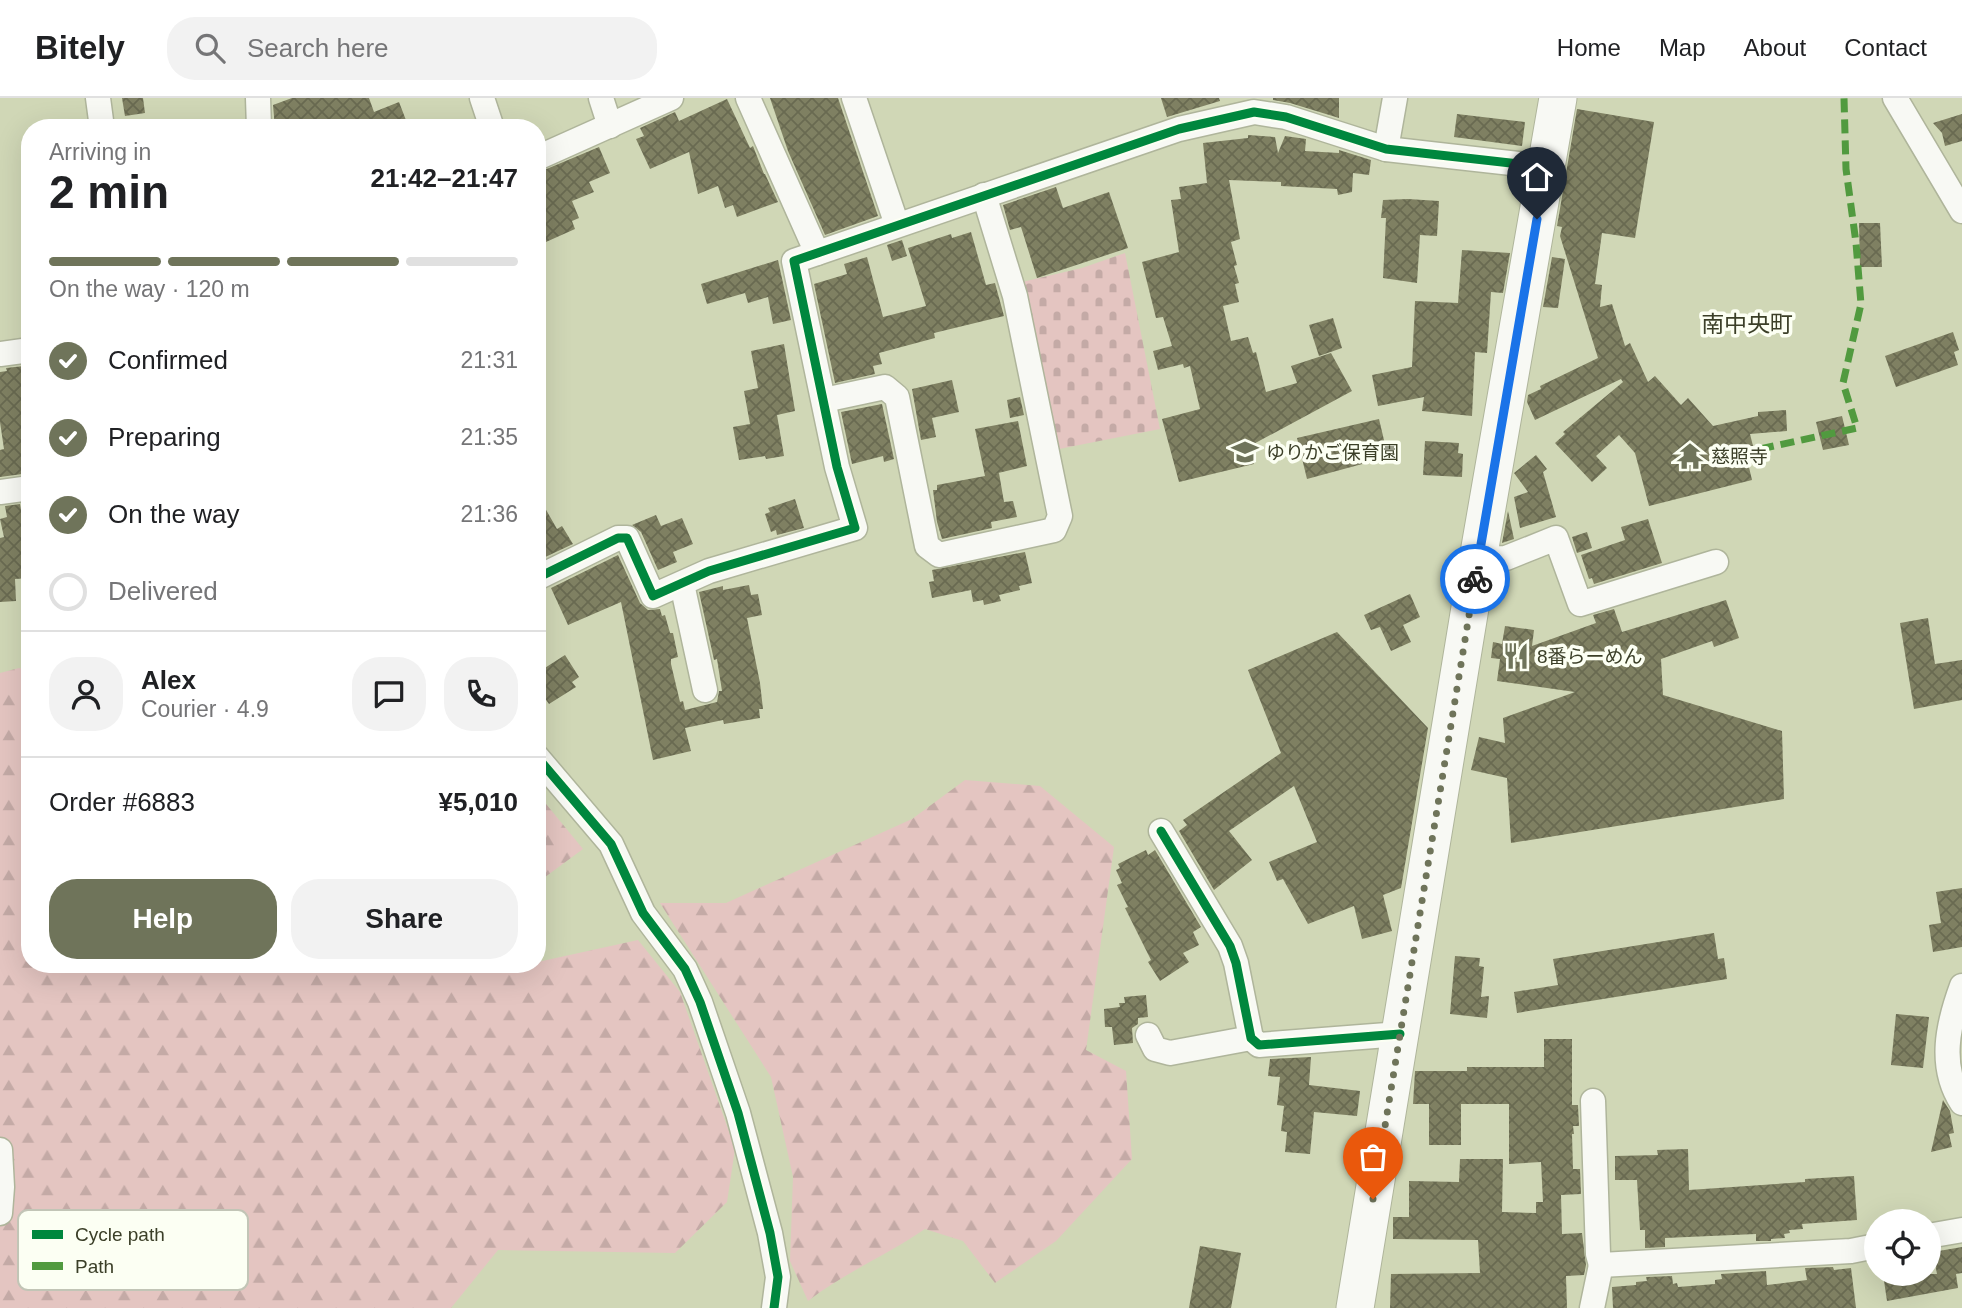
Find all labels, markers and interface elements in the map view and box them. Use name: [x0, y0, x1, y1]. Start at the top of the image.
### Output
search box: [167, 17, 657, 80]
text: Bitely: [35, 29, 125, 66]
icon: search: [191, 29, 229, 67]
text: Search here: [247, 33, 389, 63]
text: Home: [1557, 34, 1621, 61]
text: Map: [1659, 34, 1706, 61]
text: About: [1744, 34, 1806, 61]
text: Contact: [1844, 34, 1927, 61]
text: Arriving in: [49, 139, 151, 165]
pin: [1507, 147, 1567, 219]
icon: home: [1518, 158, 1556, 196]
text: 21:42–21:47: [371, 163, 518, 193]
text: 2 min: [49, 166, 169, 218]
text: On the way · 120 m: [49, 276, 250, 302]
district label: 南中央町: [1701, 311, 1793, 337]
icon: check: [49, 342, 87, 380]
text: Confirmed: [108, 345, 228, 375]
text: 21:31: [460, 347, 518, 373]
icon: check: [49, 419, 87, 457]
text: Preparing: [108, 422, 221, 452]
text: 21:35: [460, 424, 518, 450]
school or university icon: ゆりかご保育園: [1230, 437, 1260, 467]
temple icon: 慈照寺: [1675, 441, 1705, 471]
place label: ゆりかご保育園: [1266, 442, 1399, 463]
place label: 慈照寺: [1711, 446, 1768, 467]
icon: check: [49, 496, 87, 534]
text: On the way: [108, 499, 240, 529]
text: 21:36: [460, 501, 518, 527]
courier: [1440, 544, 1510, 614]
icon: bike: [1456, 560, 1494, 598]
text: Delivered: [108, 576, 218, 606]
restaurant icon: 8番らーめん: [1501, 641, 1531, 671]
place label: 8番らーめん: [1537, 646, 1643, 667]
button: person: [49, 657, 123, 731]
button: chat: [352, 657, 426, 731]
button: phone: [444, 657, 518, 731]
text: Alex: [141, 665, 196, 695]
text: Courier · 4.9: [141, 696, 269, 722]
text: Order #6883: [49, 787, 195, 817]
text: ¥5,010: [438, 787, 518, 817]
button: Help: [49, 879, 277, 959]
button: Share: [291, 879, 518, 959]
pin: [1343, 1127, 1403, 1199]
icon: bag: [1354, 1138, 1392, 1176]
map controls: [1864, 1209, 1941, 1286]
button: locate: [1864, 1209, 1941, 1286]
legend: [18, 1210, 248, 1290]
text: Cycle path: [75, 1224, 165, 1245]
text: Path: [75, 1256, 114, 1277]

